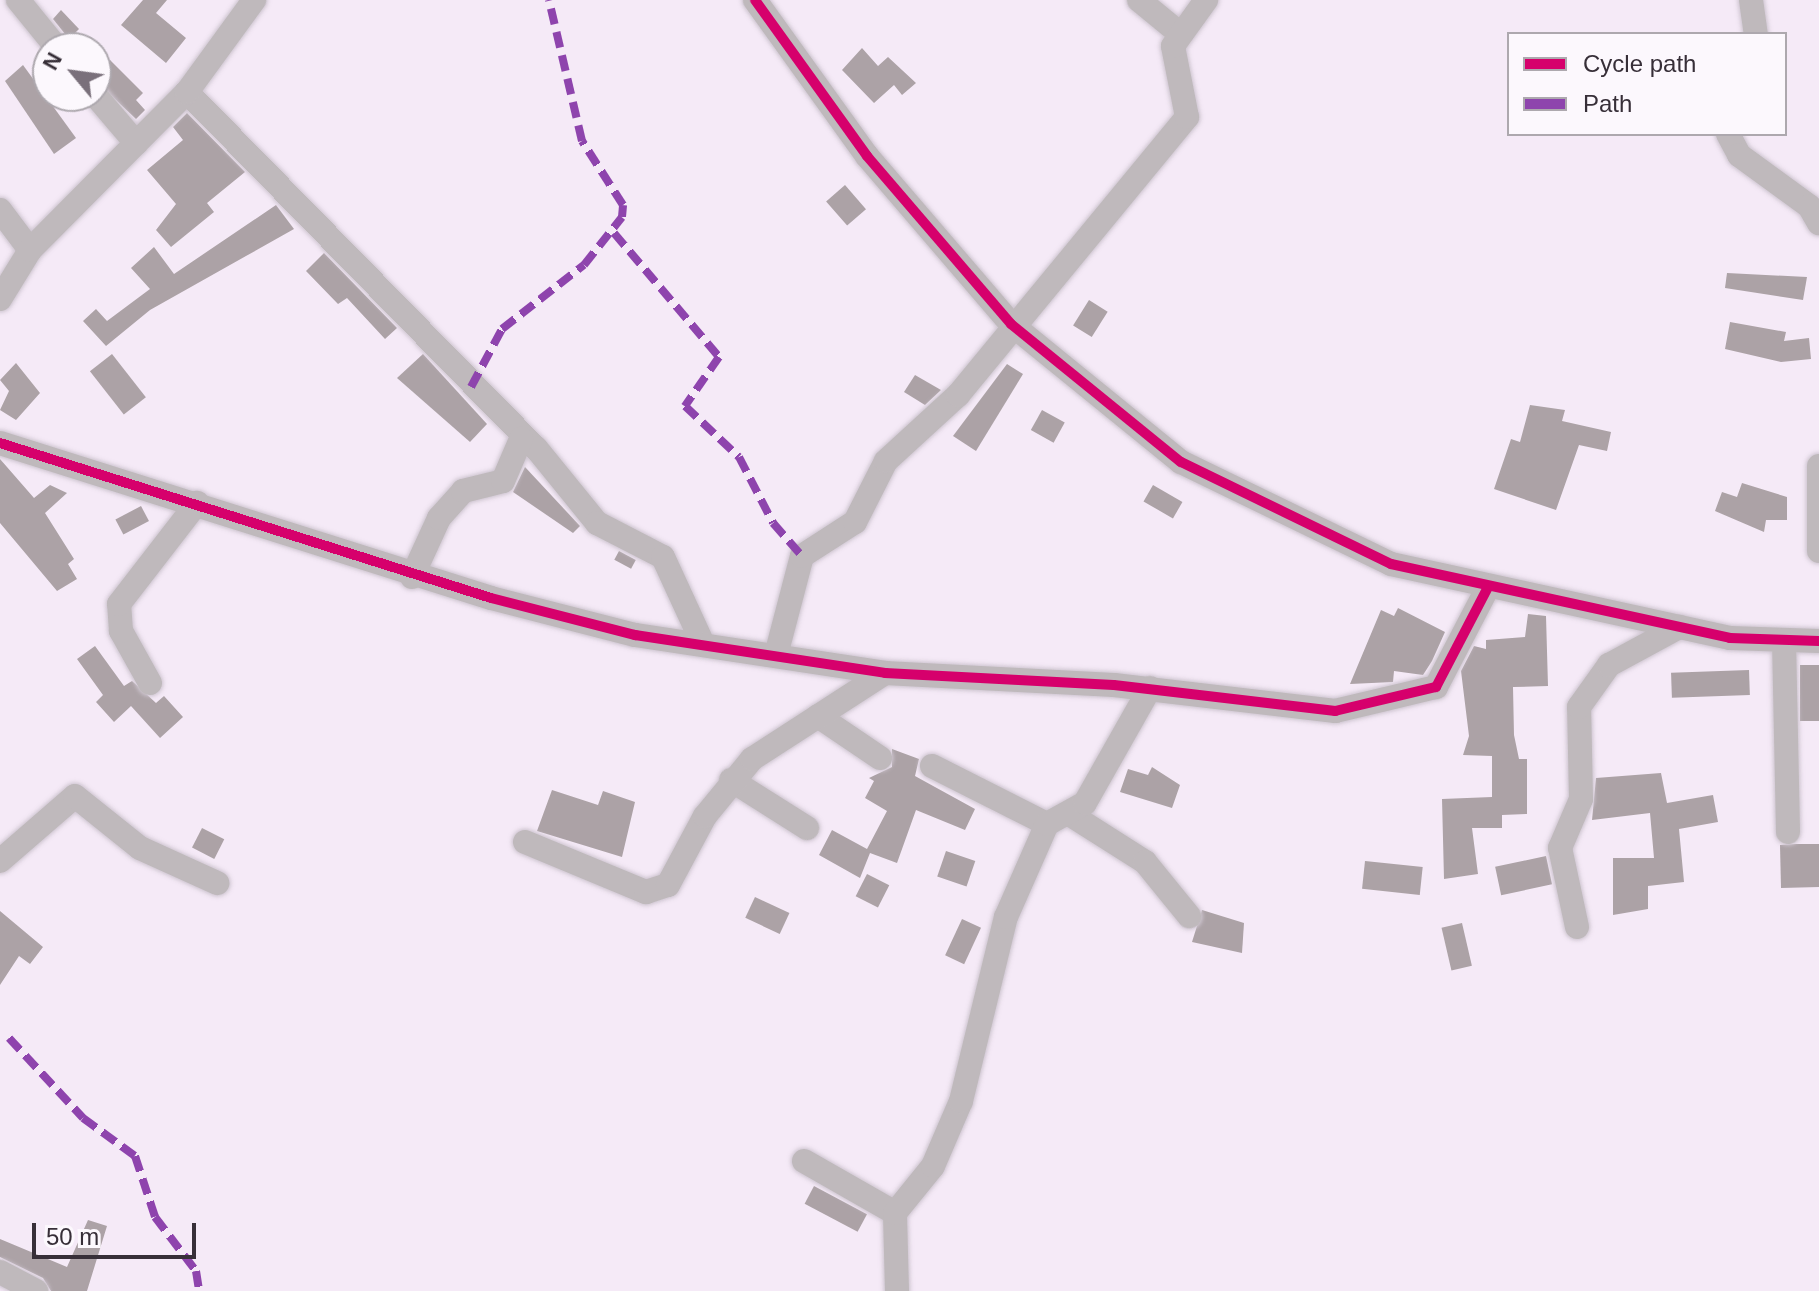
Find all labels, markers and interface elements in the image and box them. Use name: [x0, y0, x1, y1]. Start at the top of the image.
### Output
north arrow: [32, 32, 112, 112]
legend: [1507, 32, 1787, 136]
text: N: [38, 48, 67, 74]
text: Cycle path: [1583, 50, 1696, 77]
text: Path: [1583, 90, 1632, 117]
scale bar: [36, 1207, 200, 1257]
text: 50 m: [46, 1223, 99, 1250]

